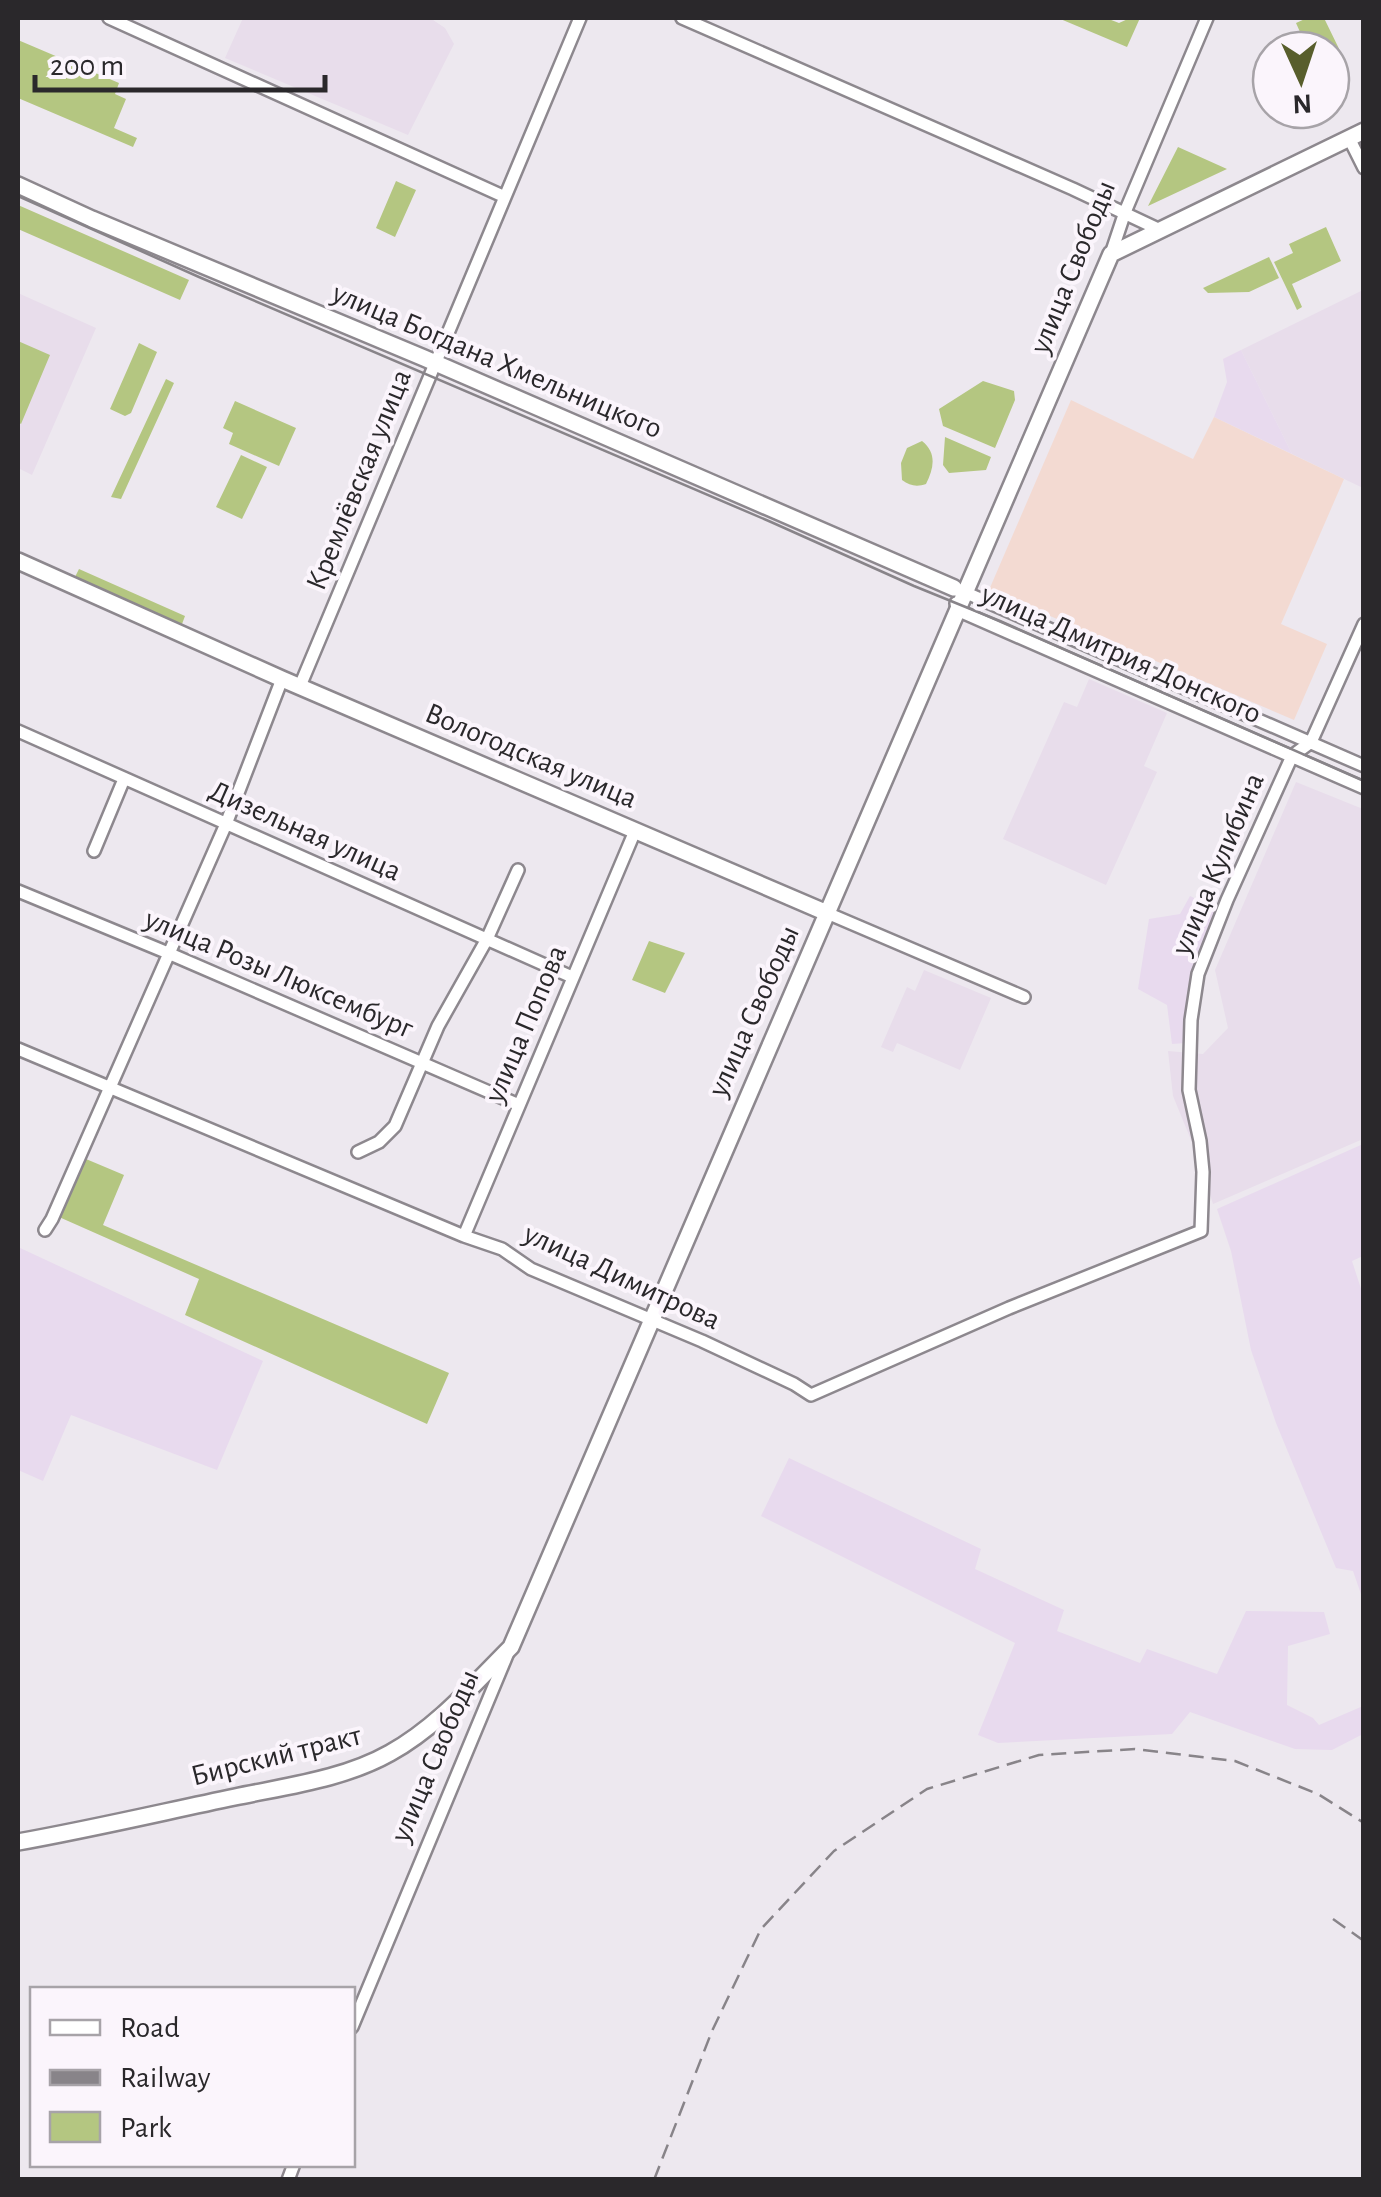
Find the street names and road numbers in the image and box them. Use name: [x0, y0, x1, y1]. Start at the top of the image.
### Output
street label: улица Свободы: [1024, 176, 1121, 359]
street label: улица Богдана Хмельницкого: [327, 277, 666, 444]
street label: Кремлёвская улица: [301, 365, 417, 595]
street label: улица Дмитрия Донского: [976, 578, 1265, 729]
street label: Вологодская улица: [421, 698, 641, 814]
street label: улица Кулибина: [1166, 769, 1270, 960]
street label: Дизельная улица: [204, 775, 406, 887]
street label: улица Розы Люксембург: [140, 904, 418, 1044]
street label: улица Свободы: [703, 921, 805, 1102]
street label: улица Попова: [479, 941, 573, 1108]
street label: улица Димитрова: [518, 1218, 725, 1336]
street label: улица Свободы: [385, 1666, 485, 1847]
street label: Бирский тракт: [188, 1720, 364, 1792]

